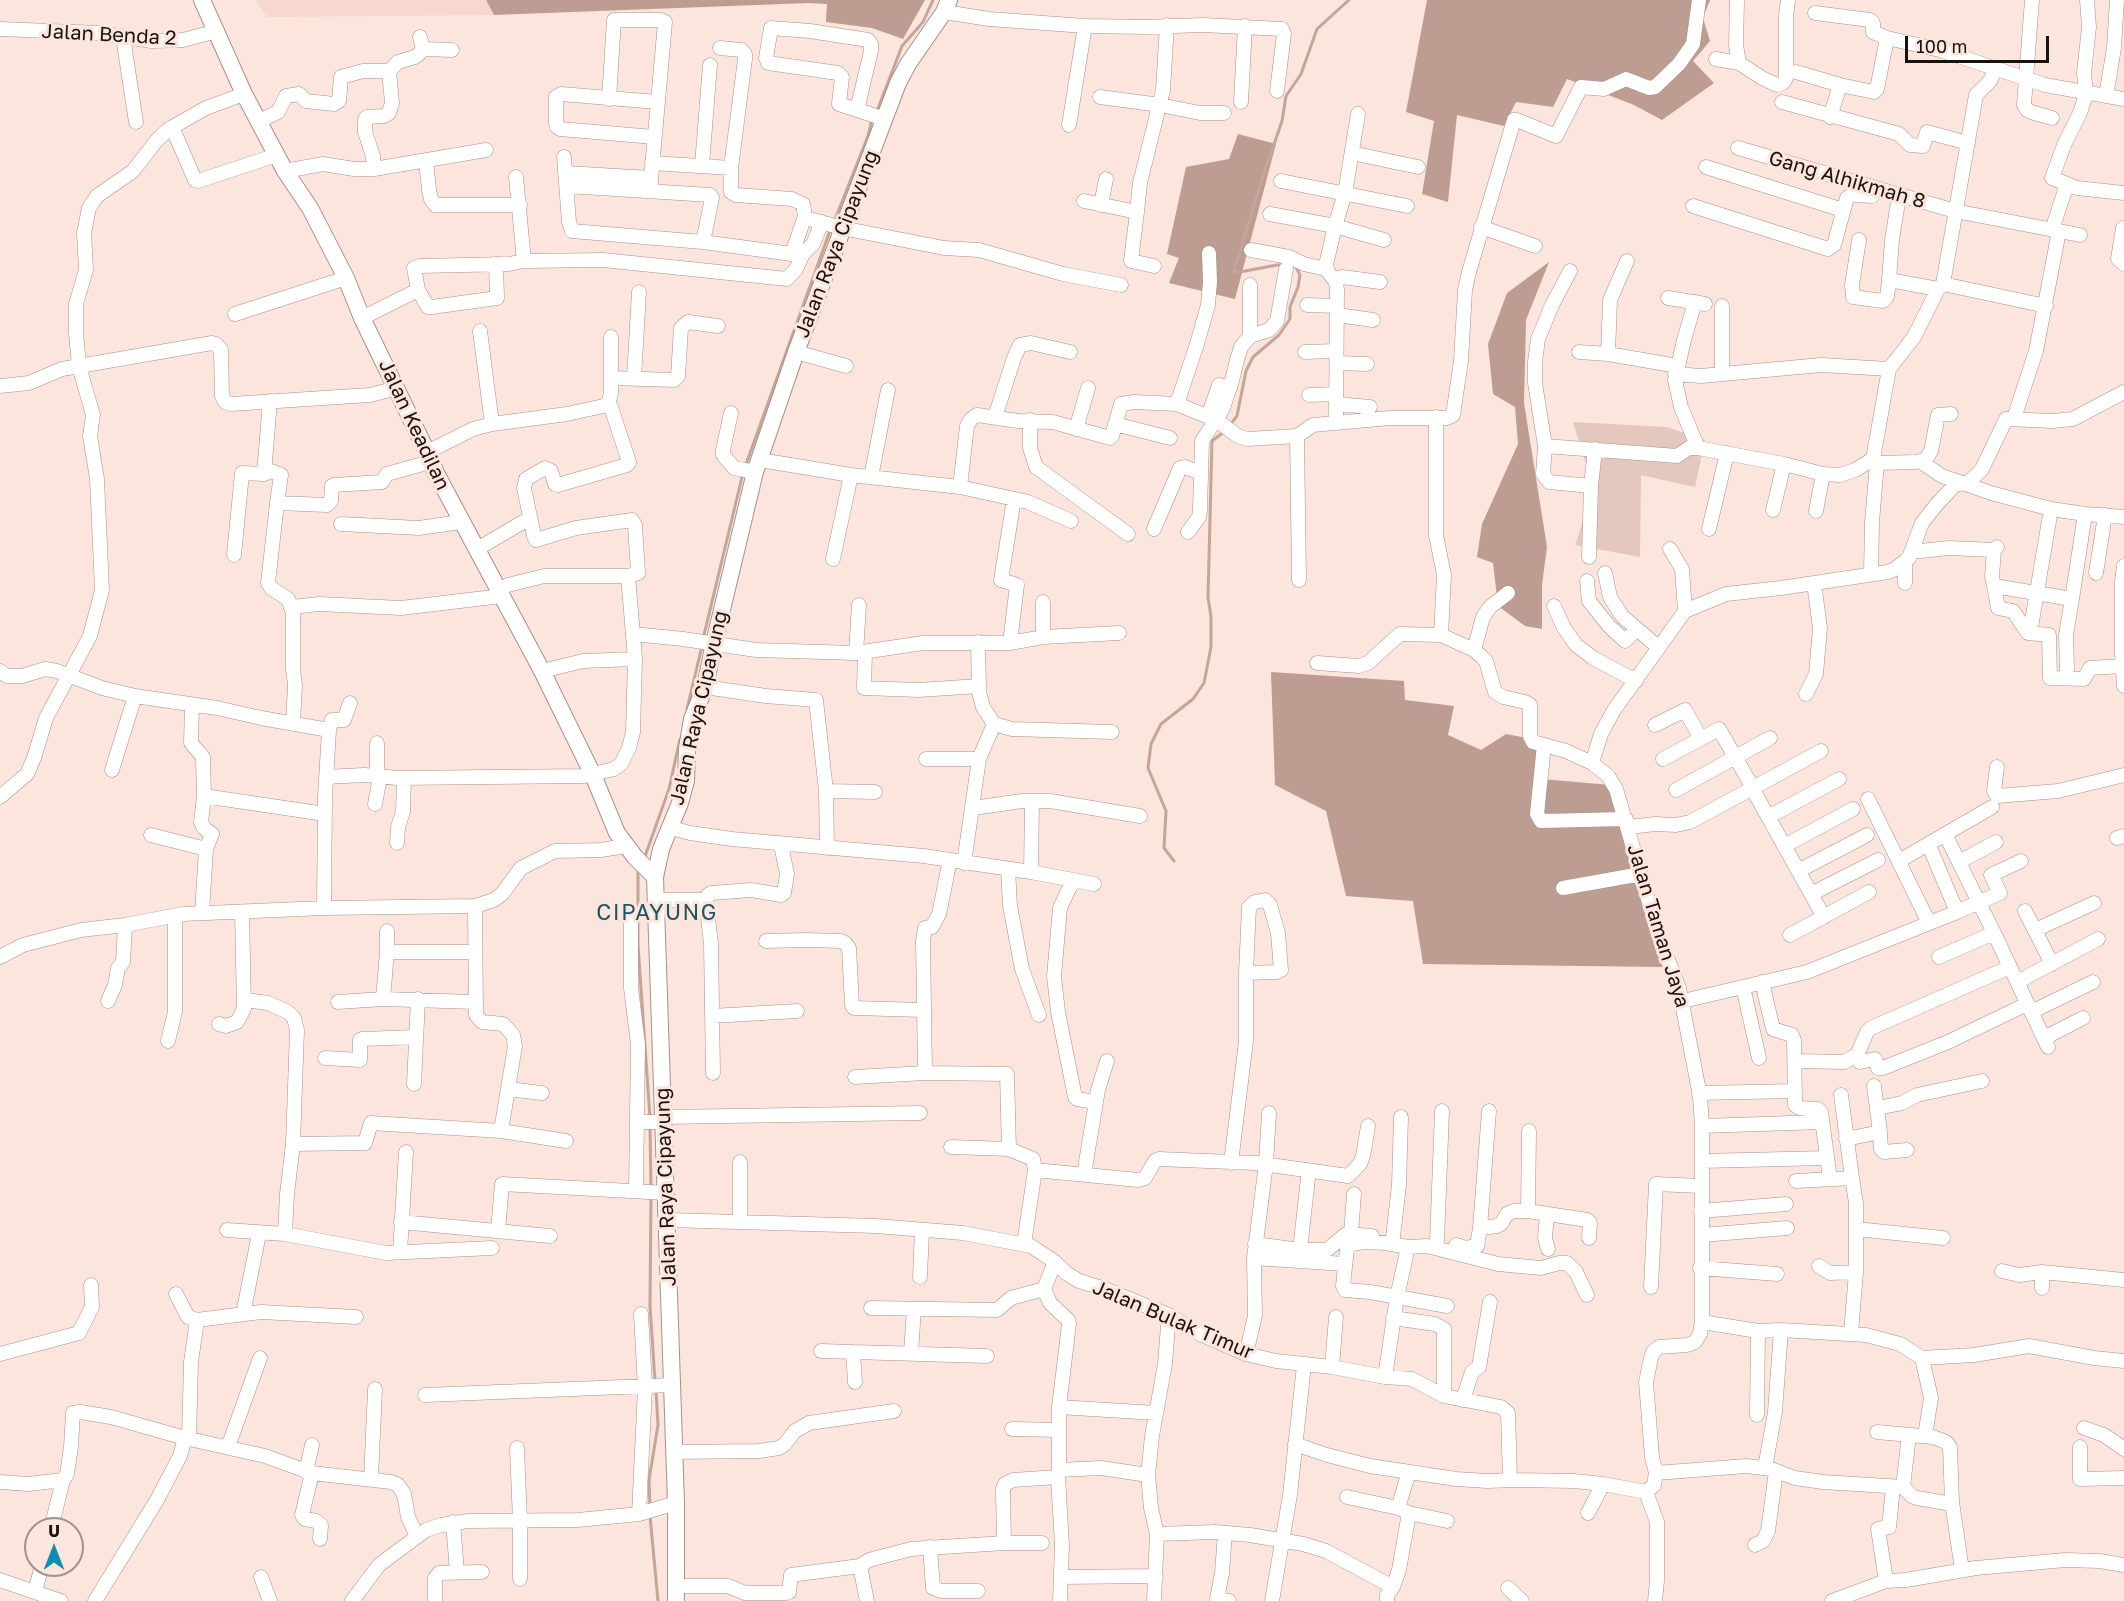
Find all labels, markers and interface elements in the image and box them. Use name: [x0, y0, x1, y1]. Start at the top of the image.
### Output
street label: Jalan Benda 2: [41, 19, 177, 51]
scale bar: [1908, 24, 2052, 62]
text: 100 m: [1916, 35, 1967, 57]
street label: Gang Alhikmah 8: [1766, 146, 1928, 214]
street label: Jalan Raya Cipayung: [790, 147, 884, 341]
street label: Jalan Keadilan: [373, 356, 455, 494]
street label: Jalan Raya Cipayung: [665, 609, 733, 807]
street label: Jalan Taman Jaya: [1622, 841, 1694, 1011]
district label: CIPAYUNG: [596, 900, 718, 926]
street label: Jalan Raya Cipayung: [651, 1087, 681, 1287]
street label: Jalan Bulak Timur: [1089, 1275, 1257, 1365]
north arrow: [24, 1517, 84, 1577]
text: U: [48, 1521, 60, 1541]

